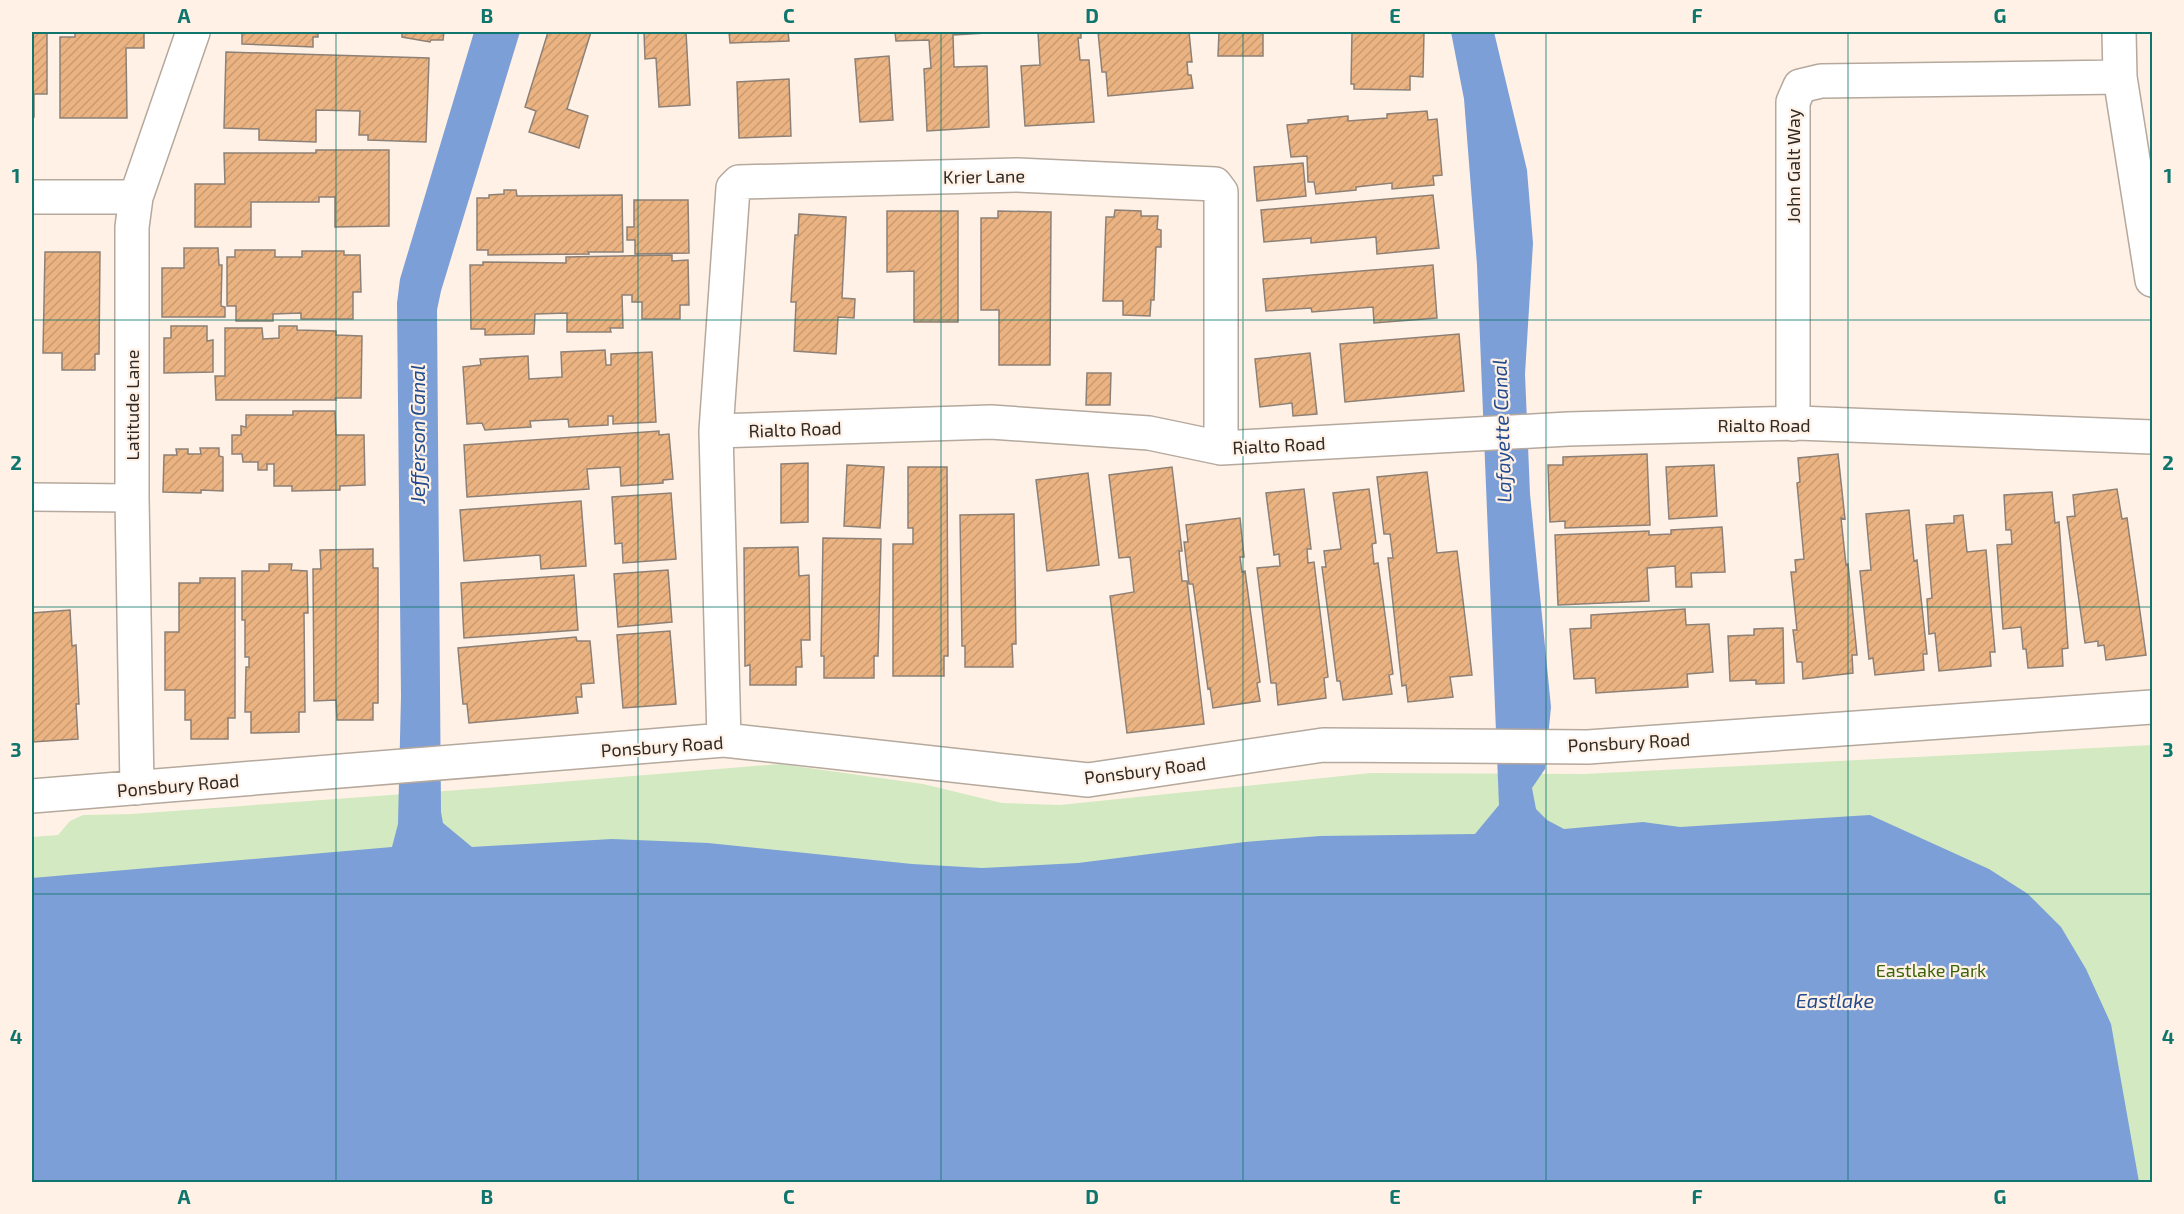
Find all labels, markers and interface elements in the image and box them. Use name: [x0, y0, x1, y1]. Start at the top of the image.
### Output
text: A: [177, 3, 191, 27]
text: B: [481, 3, 493, 27]
text: C: [783, 3, 795, 27]
text: D: [1085, 3, 1099, 27]
text: E: [1389, 3, 1401, 27]
text: F: [1691, 3, 1703, 27]
text: G: [1994, 3, 2006, 27]
street label: John Galt Way: [1782, 108, 1804, 223]
text: 1: [12, 163, 20, 187]
text: 1: [2164, 163, 2172, 187]
street label: Krier Lane: [943, 164, 1025, 188]
street label: Latitude Lane: [121, 350, 143, 460]
water label: Lafayette Canal: [1486, 359, 1517, 503]
water label: Jefferson Canal: [405, 364, 429, 505]
street label: Rialto Road: [1717, 414, 1811, 436]
street label: Rialto Road: [748, 416, 842, 442]
street label: Rialto Road: [1232, 432, 1326, 458]
text: 2: [10, 450, 22, 474]
text: 2: [2162, 450, 2174, 474]
street label: Ponsbury Road: [1567, 728, 1691, 756]
street label: Ponsbury Road: [600, 731, 724, 761]
text: 3: [10, 737, 22, 761]
text: 3: [2162, 737, 2174, 761]
street label: Ponsbury Road: [1083, 752, 1207, 788]
street label: Ponsbury Road: [116, 769, 240, 801]
park label: Eastlake Park: [1876, 959, 1986, 981]
water label: Eastlake: [1796, 988, 1875, 1012]
text: 4: [10, 1024, 23, 1048]
text: 4: [2162, 1024, 2175, 1048]
text: A: [177, 1184, 191, 1208]
text: B: [481, 1184, 493, 1208]
text: C: [783, 1184, 795, 1208]
text: D: [1085, 1184, 1099, 1208]
text: E: [1389, 1184, 1401, 1208]
text: F: [1691, 1184, 1703, 1208]
text: G: [1994, 1184, 2006, 1208]

